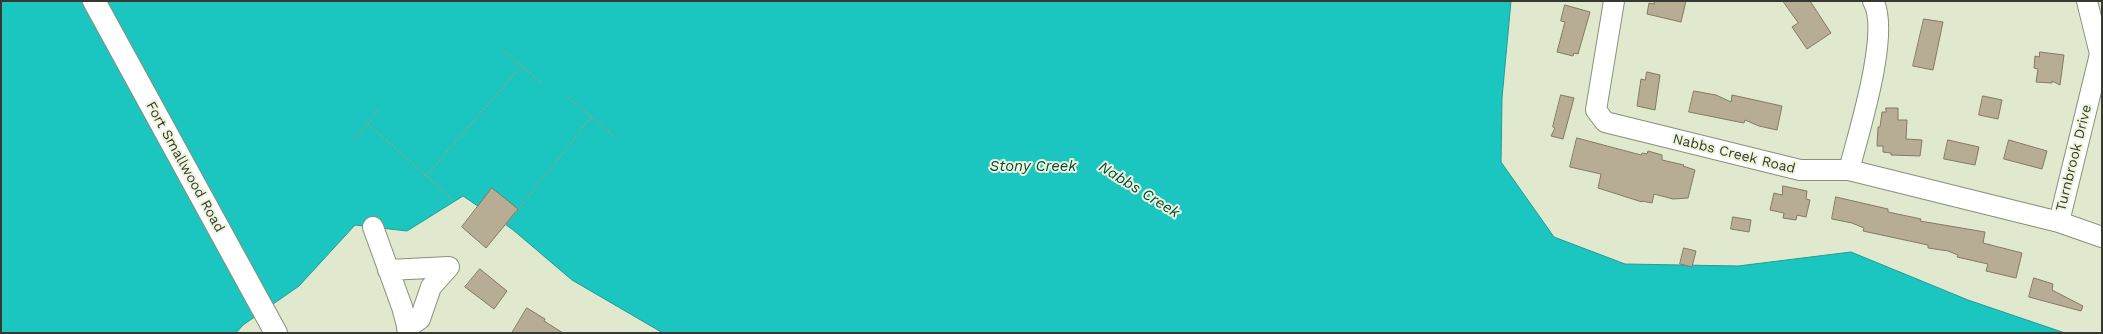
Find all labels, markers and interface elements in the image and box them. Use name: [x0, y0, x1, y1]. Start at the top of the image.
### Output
street label: Fort Smallwood Road: [142, 99, 228, 235]
street label: Turnbrook Drive: [2053, 103, 2095, 213]
street label: Nabbs Creek Road: [1671, 131, 1797, 177]
water label: Stony Creek: [990, 158, 1076, 176]
water label: Nabbs Creek: [1095, 158, 1183, 222]

